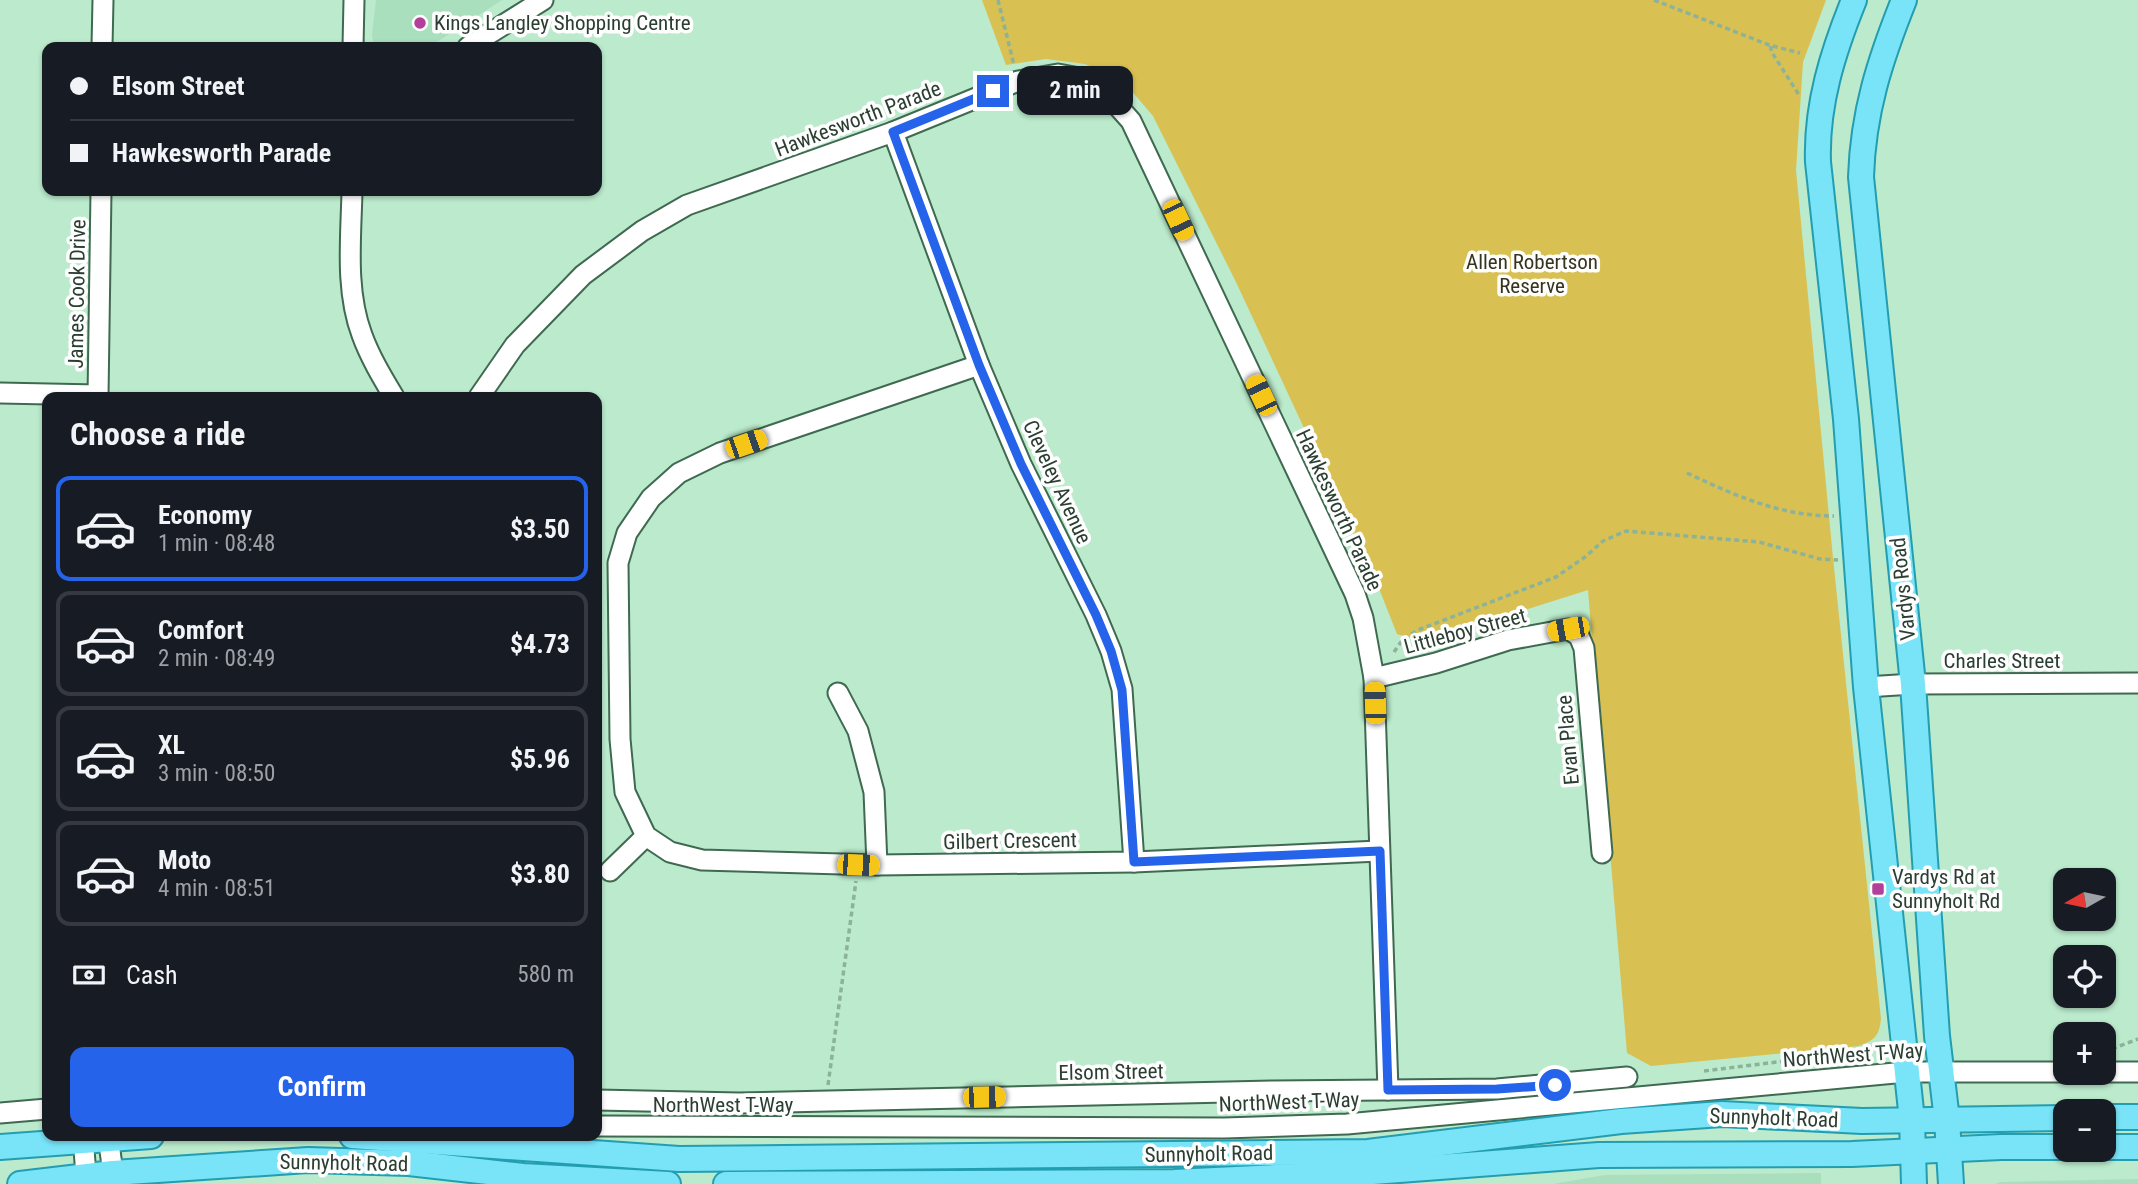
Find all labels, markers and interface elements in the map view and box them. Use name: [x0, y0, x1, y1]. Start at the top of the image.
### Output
place label: Kings Langley Shopping Centre: [434, 11, 691, 35]
marker: Kings Langley Shopping Centre: [412, 15, 428, 31]
callout: 2 min: [1018, 66, 1133, 116]
text: Elsom Street: [112, 71, 245, 101]
route end: [977, 75, 1009, 107]
street label: Hawkesworth Parade: [772, 76, 944, 162]
text: 2 min: [1049, 77, 1101, 104]
text: Hawkesworth Parade: [112, 138, 331, 168]
car: [1160, 197, 1197, 243]
street label: James Cook Drive: [64, 219, 90, 369]
park label: Allen Robertson Reserve: [1466, 250, 1598, 298]
car: [1243, 372, 1280, 418]
text: Choose a ride: [70, 415, 245, 453]
street label: Cleveley Avenue: [1018, 416, 1096, 548]
street label: Hawkesworth Parade: [1291, 425, 1387, 595]
car: [723, 427, 770, 461]
icon: car: [74, 497, 137, 560]
text: Economy: [158, 500, 252, 530]
text: $3.50: [510, 514, 570, 544]
text: 1 min · 08:48: [158, 530, 275, 557]
street label: Vardys Road: [1886, 536, 1920, 642]
street label: Littleboy Street: [1401, 603, 1529, 659]
icon: car: [74, 612, 137, 675]
text: Comfort: [158, 615, 244, 645]
car: [1546, 615, 1591, 643]
text: $4.73: [510, 629, 570, 659]
text: 2 min · 08:49: [158, 645, 275, 672]
street label: Charles Street: [1944, 649, 2060, 673]
car: [1364, 682, 1387, 724]
street label: Evan Place: [1552, 694, 1584, 786]
icon: car: [74, 727, 137, 790]
text: XL: [158, 730, 185, 760]
text: $5.96: [510, 744, 570, 774]
text: 3 min · 08:50: [158, 760, 275, 787]
street label: Gilbert Crescent: [943, 828, 1077, 854]
icon: car: [74, 842, 137, 905]
text: Moto: [158, 845, 211, 875]
car: [837, 854, 880, 876]
text: $3.80: [510, 859, 570, 889]
place label: Vardys Rd at Sunnyholt Rd: [1892, 865, 2000, 913]
north arrow: [2053, 868, 2116, 931]
map controls: [2053, 868, 2116, 1162]
text: 4 min · 08:51: [158, 875, 275, 902]
marker: Vardys Rd at Sunnyholt Rd: [1870, 881, 1886, 897]
button: locate: [2053, 945, 2116, 1008]
icon: cash: [70, 956, 108, 994]
text: Cash: [126, 960, 178, 990]
text: 580 m: [517, 961, 574, 988]
button: +: [2053, 1022, 2116, 1085]
street label: NorthWest T-Way: [1782, 1038, 1924, 1072]
button: Confirm: [70, 1047, 574, 1127]
street label: Elsom Street: [1058, 1059, 1164, 1085]
route start: [1539, 1069, 1571, 1101]
car: [963, 1086, 1006, 1108]
street label: NorthWest T-Way: [1218, 1088, 1360, 1116]
street label: NorthWest T-Way: [653, 1093, 794, 1117]
button: −: [2053, 1099, 2116, 1162]
street label: Sunnyholt Road: [1709, 1104, 1839, 1132]
street label: Sunnyholt Road: [1144, 1141, 1274, 1167]
street label: Sunnyholt Road: [279, 1150, 409, 1176]

